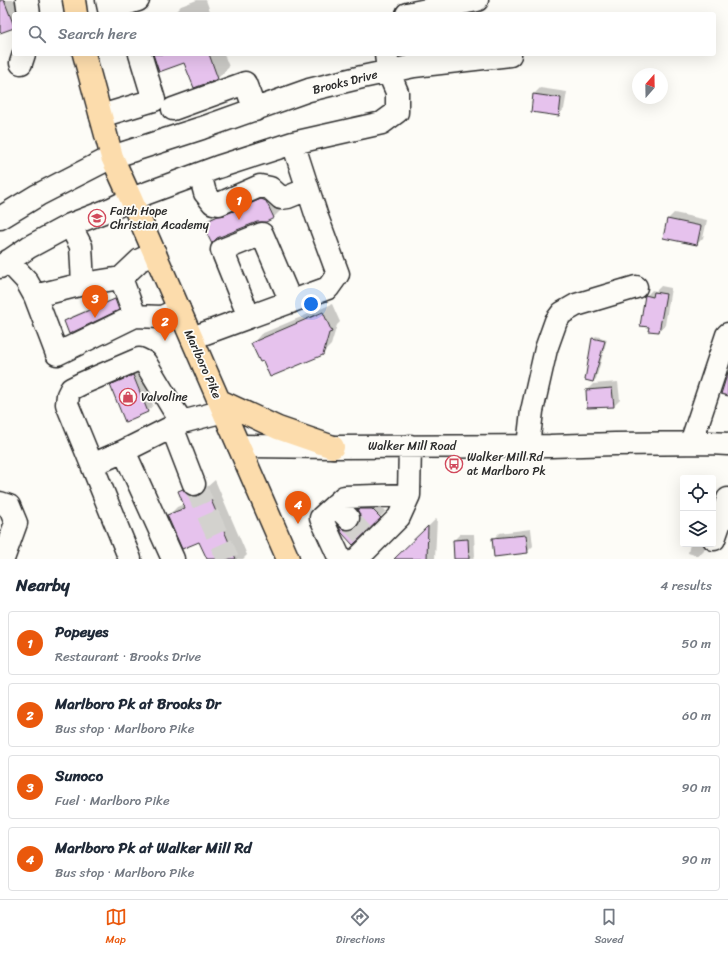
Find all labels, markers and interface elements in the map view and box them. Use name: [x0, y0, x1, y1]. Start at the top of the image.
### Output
search box: [12, 12, 716, 56]
text: Search here: [58, 21, 137, 47]
icon: search: [26, 23, 48, 45]
street label: Brooks Drive: [310, 63, 380, 101]
north arrow: [632, 68, 668, 104]
pin: 1: [226, 187, 252, 220]
place label: Faith Hope Christian Academy: [110, 200, 210, 236]
school or university icon: Faith Hope Christian Academy: [87, 208, 107, 228]
pin: 3: [82, 285, 108, 318]
your location: [301, 294, 321, 314]
pin: 2: [152, 308, 178, 341]
street label: Marlboro Pike: [178, 326, 228, 402]
place label: Valvoline: [141, 386, 188, 408]
shop icon: Valvoline: [118, 387, 138, 407]
street label: Walker Mill Road: [368, 435, 457, 457]
place label: Walker Mill Rd at Marlboro Pk: [467, 446, 546, 482]
bus stop icon: Walker Mill Rd at Marlboro Pk: [444, 454, 464, 474]
map controls: [680, 475, 716, 547]
button: locate: [680, 475, 716, 511]
pin: 4: [285, 491, 311, 524]
button: layers: [680, 511, 716, 547]
text: Nearby: [16, 570, 70, 600]
text: 4 results: [660, 574, 712, 597]
text: Popeyes: [55, 619, 109, 645]
text: 1: [27, 632, 33, 655]
text: 50 m: [681, 632, 711, 655]
text: Restaurant · Brooks Drive: [55, 645, 201, 668]
text: Marlboro Pk at Brooks Dr: [55, 691, 221, 717]
text: 2: [26, 704, 34, 727]
text: 60 m: [682, 704, 711, 727]
text: Bus stop · Marlboro Pike: [55, 717, 194, 740]
text: Sunoco: [55, 763, 103, 789]
text: 3: [26, 776, 34, 799]
text: 90 m: [681, 776, 711, 799]
text: Fuel · Marlboro Pike: [55, 789, 170, 812]
text: Marlboro Pk at Walker Mill Rd: [55, 835, 251, 861]
text: 4: [26, 848, 34, 871]
text: 90 m: [681, 848, 711, 871]
text: Bus stop · Marlboro Pike: [55, 861, 194, 884]
tab: Map: [105, 906, 127, 949]
tab: Directions: [336, 906, 385, 949]
tab: Saved: [594, 906, 623, 949]

